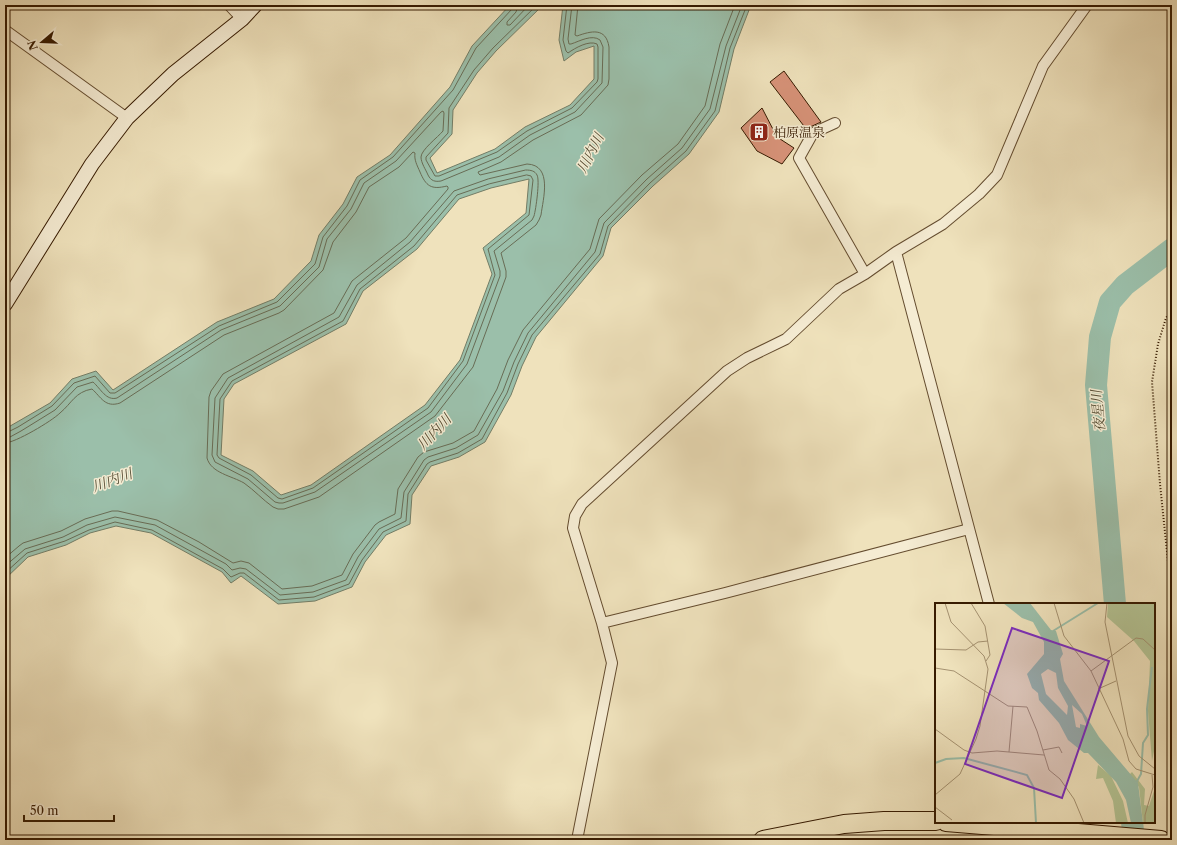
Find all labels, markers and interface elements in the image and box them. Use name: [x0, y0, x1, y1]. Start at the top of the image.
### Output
north arrow: [22, 22, 62, 62]
text: N: [24, 38, 41, 52]
building icon: 柏原温泉: [748, 121, 770, 143]
place label: 柏原温泉: [773, 124, 825, 140]
water label: 川内川: [572, 128, 608, 176]
water label: 夜星川: [1087, 387, 1109, 433]
water label: 川内川: [413, 409, 456, 453]
water label: 川内川: [89, 464, 137, 496]
inset map: [935, 603, 1155, 823]
scale bar: [24, 797, 114, 823]
text: 50 m: [30, 803, 59, 818]

